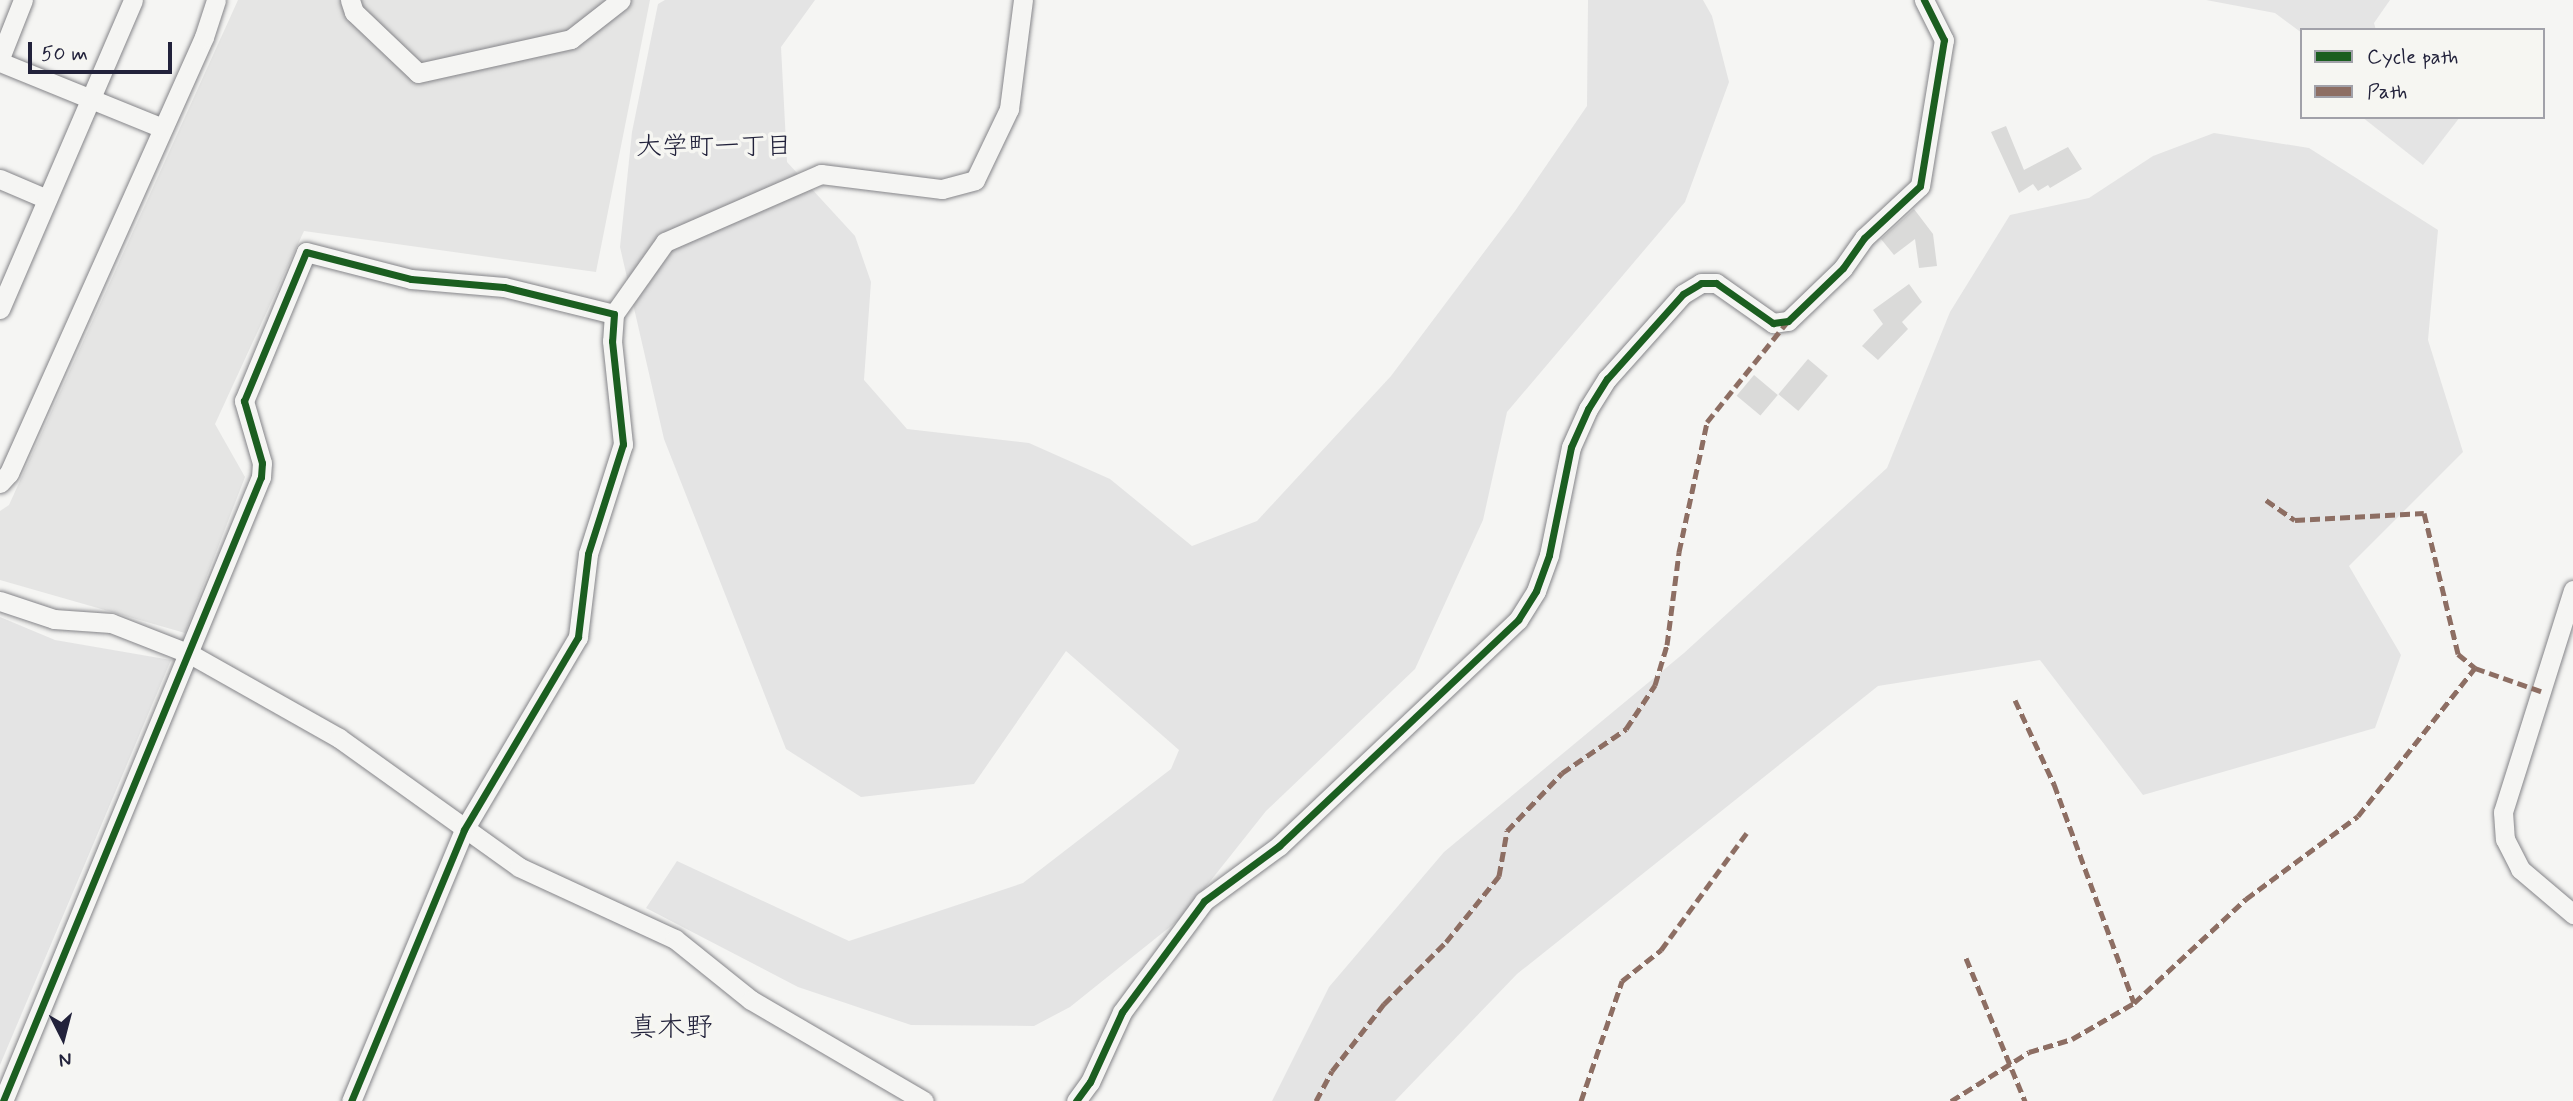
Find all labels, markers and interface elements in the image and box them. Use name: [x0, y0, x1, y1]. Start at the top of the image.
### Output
scale bar: [32, 28, 175, 72]
legend: [2300, 28, 2545, 119]
text: 50 m: [41, 40, 88, 68]
text: Cycle path: [2367, 43, 2458, 71]
text: Path: [2367, 78, 2407, 106]
district label: 大学町一丁目: [636, 132, 792, 164]
north arrow: [28, 1003, 98, 1073]
district label: 真木野: [629, 1012, 713, 1046]
text: N: [58, 1046, 73, 1072]

